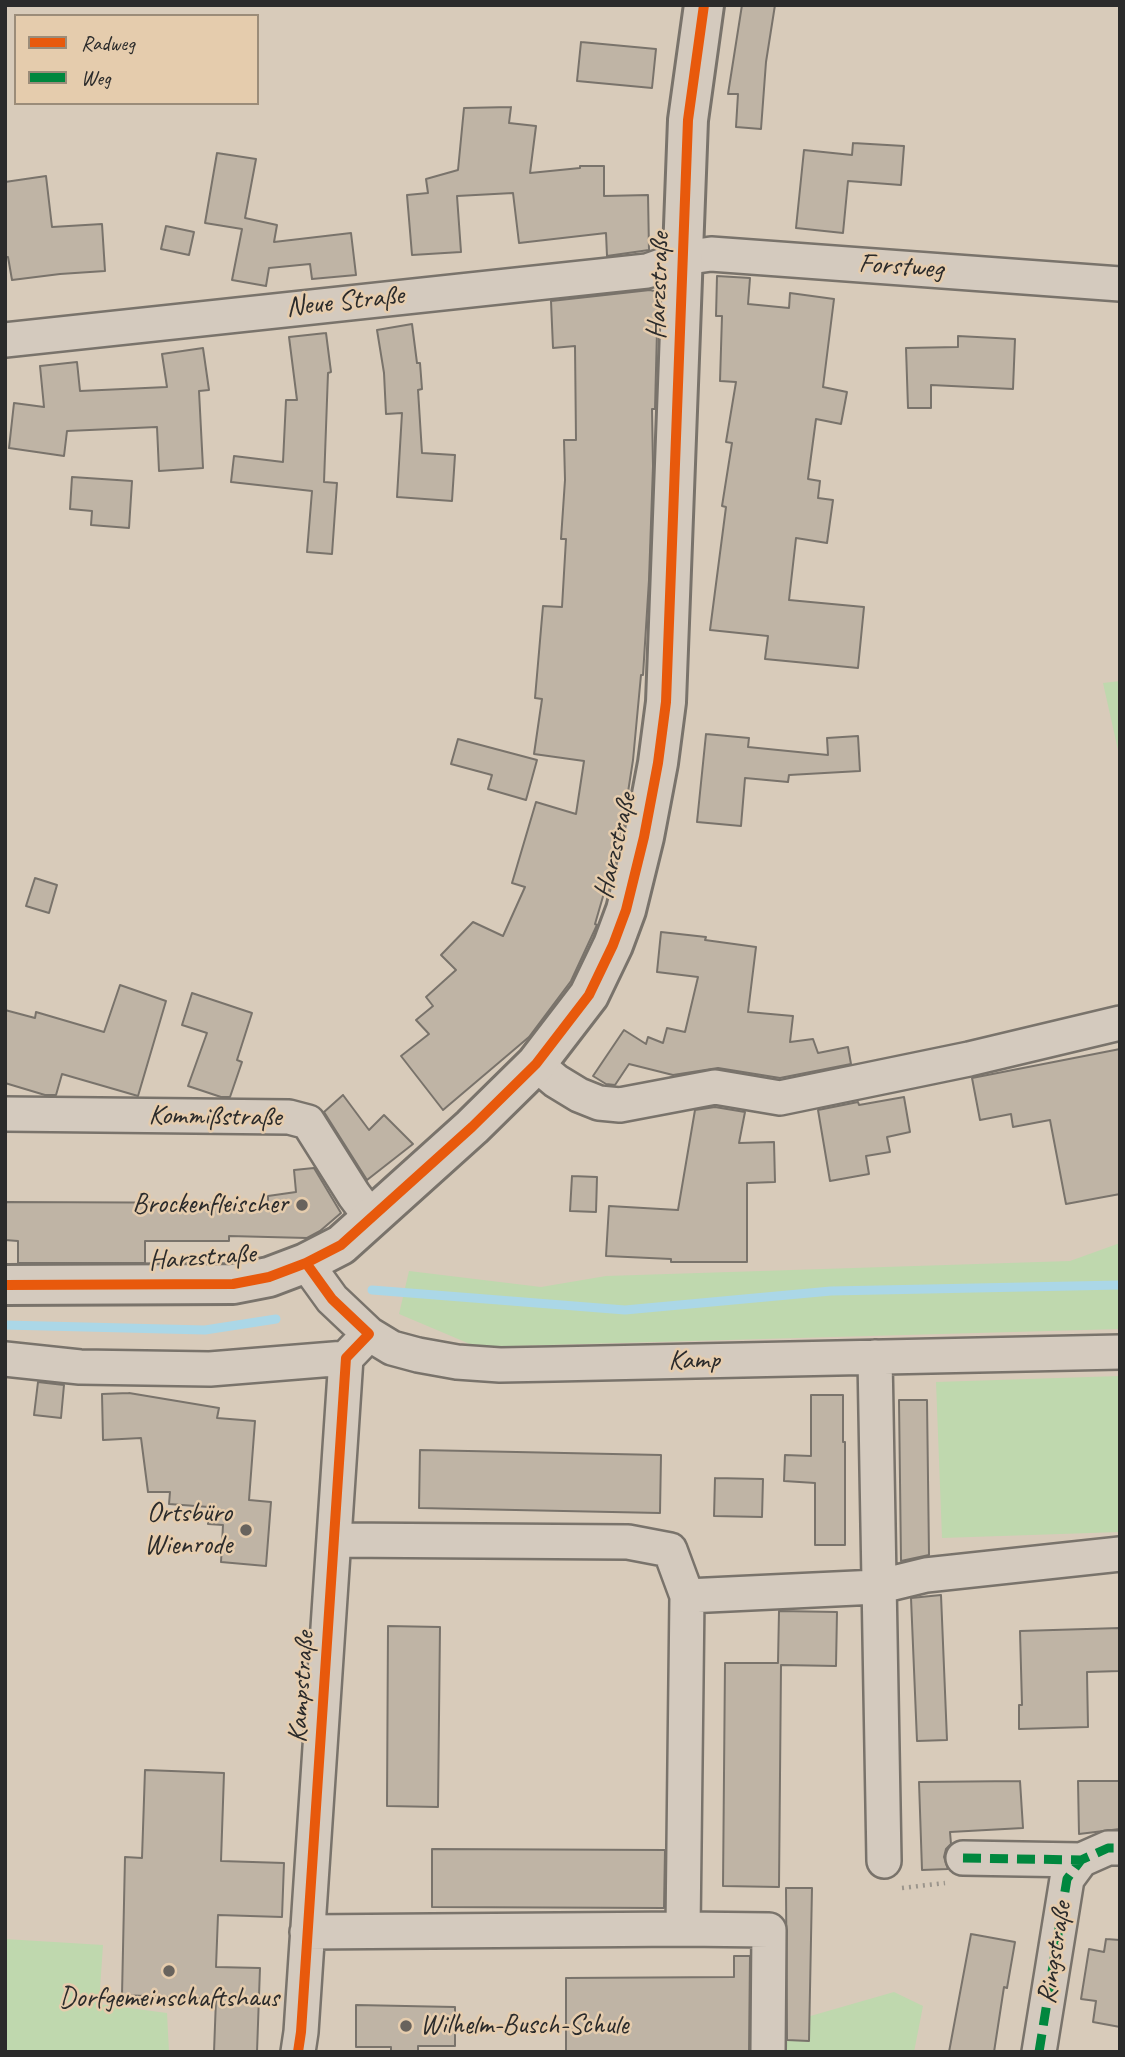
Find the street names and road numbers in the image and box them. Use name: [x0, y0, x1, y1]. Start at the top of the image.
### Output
street label: Harzstraße: [640, 232, 678, 340]
street label: Forstweg: [858, 247, 944, 287]
street label: Neue Straße: [284, 279, 406, 325]
street label: Harzstraße: [588, 790, 644, 902]
street label: Kommißstraße: [148, 1099, 282, 1135]
street label: Harzstraße: [147, 1237, 257, 1279]
street label: Kamp: [668, 1344, 720, 1378]
street label: Kampstraße: [281, 1630, 323, 1744]
street label: Ringstraße: [1030, 1899, 1080, 2007]

